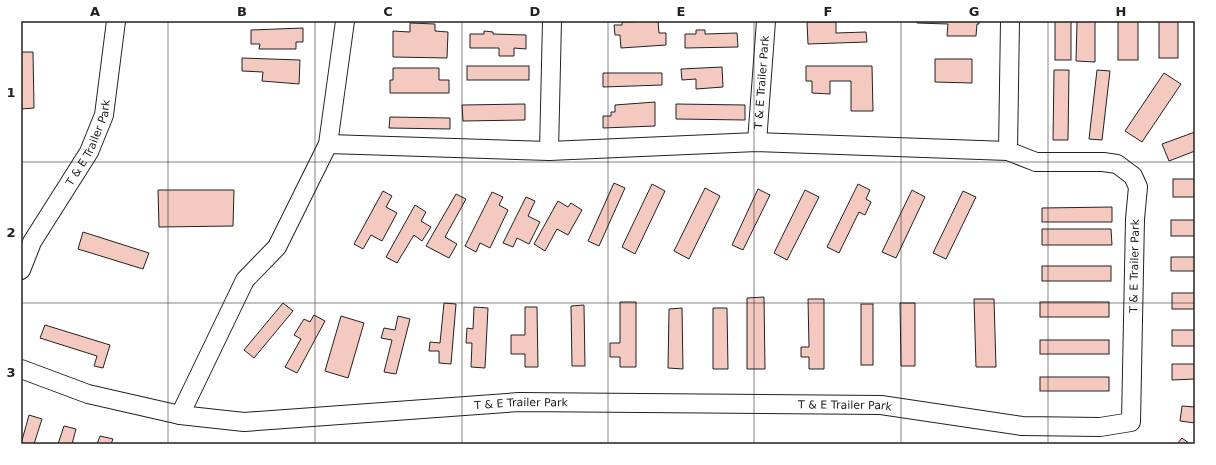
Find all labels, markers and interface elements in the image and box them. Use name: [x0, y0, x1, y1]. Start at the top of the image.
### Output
text: A: [90, 4, 100, 19]
text: B: [237, 4, 247, 19]
text: C: [383, 4, 393, 19]
text: D: [530, 4, 541, 19]
text: E: [677, 4, 685, 19]
text: F: [824, 4, 832, 19]
text: G: [969, 4, 979, 19]
text: H: [1116, 4, 1126, 19]
street label: T & E Trailer Park: [752, 34, 772, 130]
text: 1: [6, 85, 16, 100]
street label: T & E Trailer Park: [63, 98, 113, 189]
street label: T & E Trailer Park: [1127, 218, 1142, 314]
text: 2: [6, 225, 16, 240]
text: 3: [6, 365, 16, 380]
street label: T & E Trailer Park: [473, 396, 569, 412]
street label: T & E Trailer Park: [797, 398, 893, 414]

